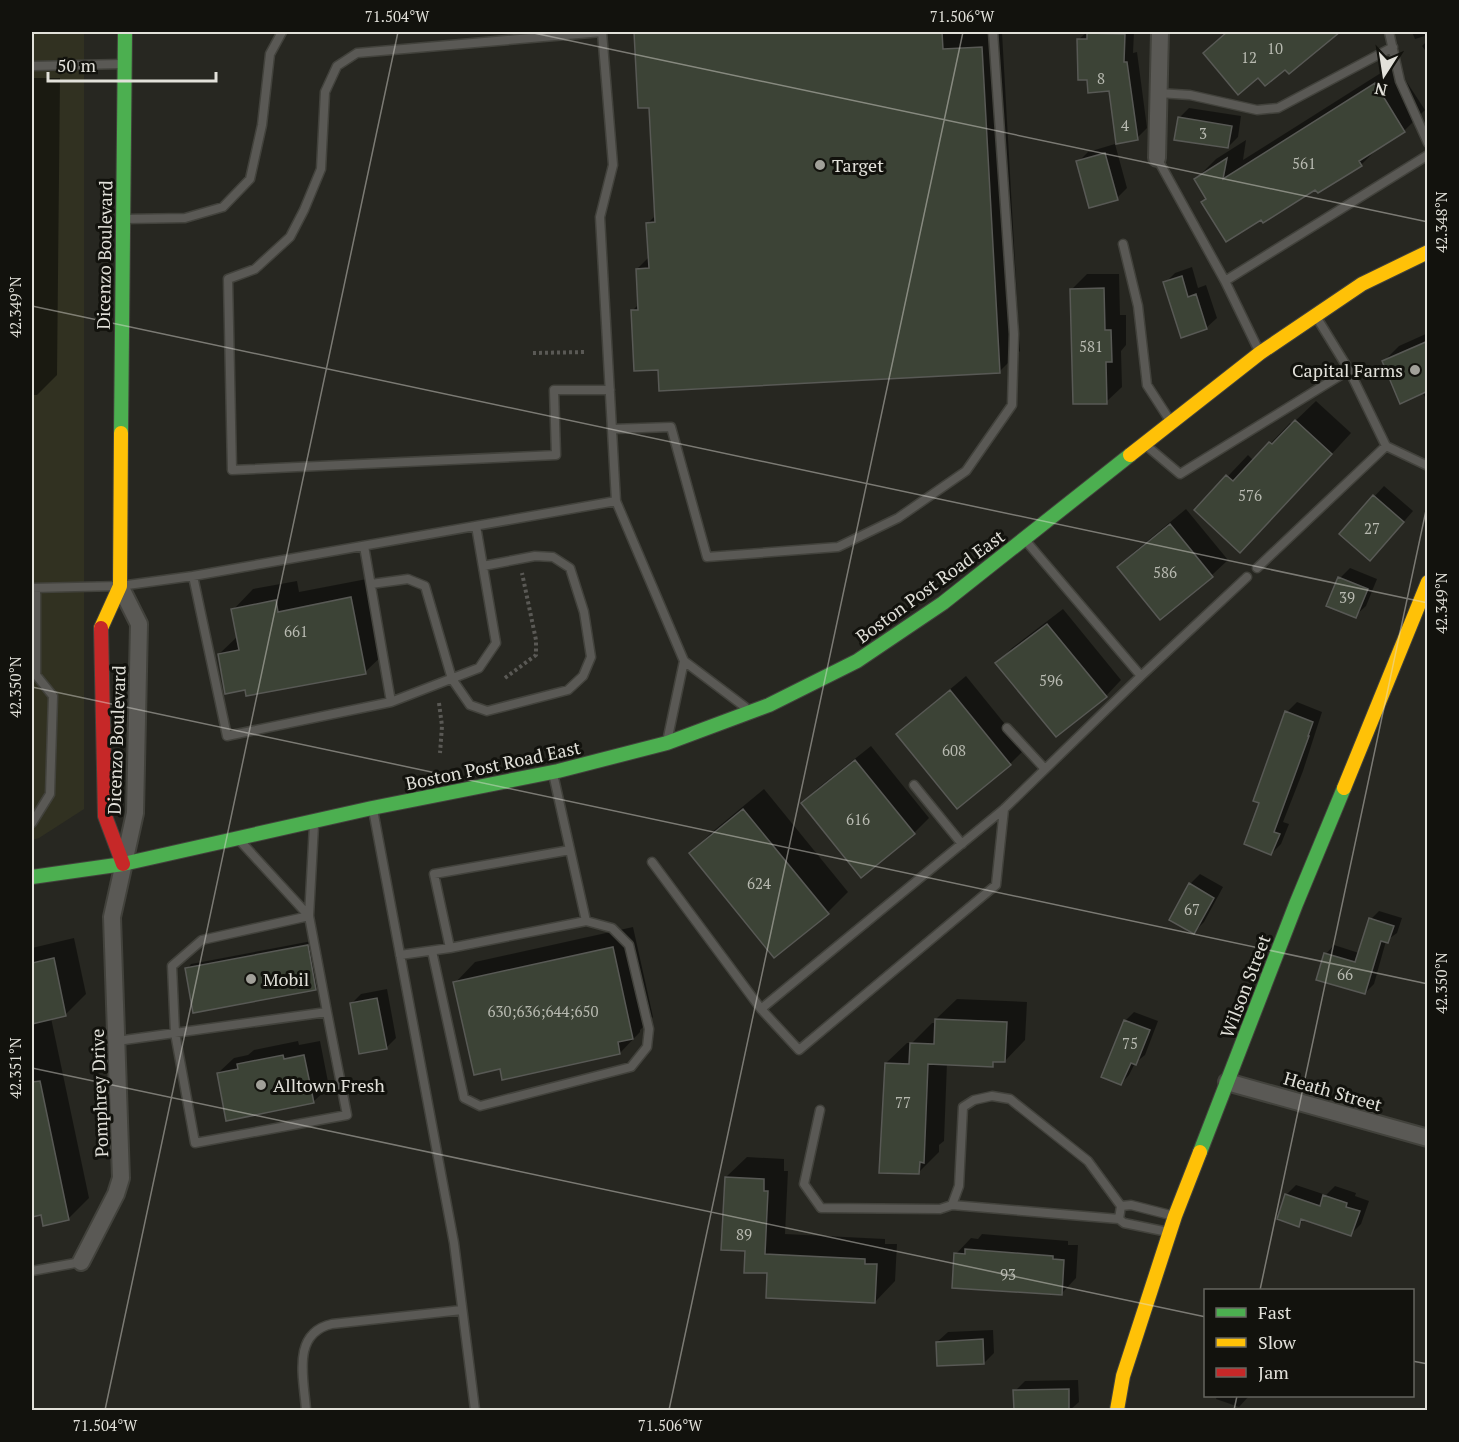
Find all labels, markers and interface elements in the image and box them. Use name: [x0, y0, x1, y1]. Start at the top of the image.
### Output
text: 71.504°W: [365, 6, 430, 26]
text: 71.506°W: [930, 6, 995, 26]
house number: 10: [1267, 38, 1283, 58]
scale bar: [48, 45, 216, 83]
north arrow: [1354, 45, 1414, 105]
house number: 12: [1241, 47, 1257, 67]
text: 50 m: [57, 53, 97, 77]
house number: 8: [1097, 68, 1105, 88]
text: N: [1373, 78, 1389, 102]
house number: 4: [1121, 115, 1129, 135]
house number: 3: [1199, 123, 1207, 143]
place label: Target: [832, 153, 884, 177]
house number: 561: [1292, 153, 1316, 173]
marker: Target: [813, 158, 827, 172]
street label: Dicenzo Boulevard: [91, 180, 117, 330]
text: 42.348°N: [1431, 191, 1451, 253]
text: 42.349°N: [5, 276, 25, 338]
house number: 581: [1079, 336, 1103, 356]
place label: Capital Farms: [1292, 358, 1403, 382]
marker: Capital Farms: [1408, 363, 1422, 377]
house number: 576: [1238, 485, 1262, 505]
house number: 27: [1364, 518, 1380, 538]
street label: Boston Post Road East: [851, 524, 1009, 648]
house number: 586: [1153, 562, 1177, 582]
text: 42.349°N: [1431, 572, 1451, 634]
house number: 39: [1339, 587, 1355, 607]
house number: 661: [284, 621, 308, 641]
text: 42.350°N: [5, 656, 25, 718]
street label: Dicenzo Boulevard: [101, 665, 131, 815]
house number: 596: [1039, 670, 1063, 690]
street label: Boston Post Road East: [403, 735, 583, 795]
house number: 608: [942, 740, 966, 760]
house number: 616: [846, 809, 870, 829]
house number: 624: [747, 873, 771, 893]
house number: 67: [1184, 899, 1200, 919]
street label: Wilson Street: [1214, 931, 1276, 1041]
text: 42.350°N: [1431, 952, 1451, 1014]
house number: 66: [1337, 964, 1353, 984]
place label: Mobil: [263, 967, 309, 991]
marker: Mobil: [244, 972, 258, 986]
house number: 630;636;644;650: [488, 1001, 598, 1021]
street label: Pomphrey Drive: [85, 1028, 113, 1158]
house number: 75: [1122, 1033, 1138, 1053]
text: 42.351°N: [5, 1037, 25, 1099]
street label: Heath Street: [1281, 1066, 1385, 1117]
place label: Alltown Fresh: [273, 1073, 385, 1097]
marker: Alltown Fresh: [254, 1078, 268, 1092]
house number: 77: [895, 1092, 911, 1112]
house number: 89: [736, 1224, 752, 1244]
house number: 93: [1000, 1264, 1016, 1284]
legend: [1204, 1289, 1414, 1397]
text: Fast: [1258, 1300, 1292, 1324]
text: Slow: [1258, 1330, 1297, 1354]
text: Jam: [1258, 1360, 1289, 1384]
text: 71.504°W: [73, 1415, 138, 1435]
text: 71.506°W: [638, 1415, 703, 1435]

